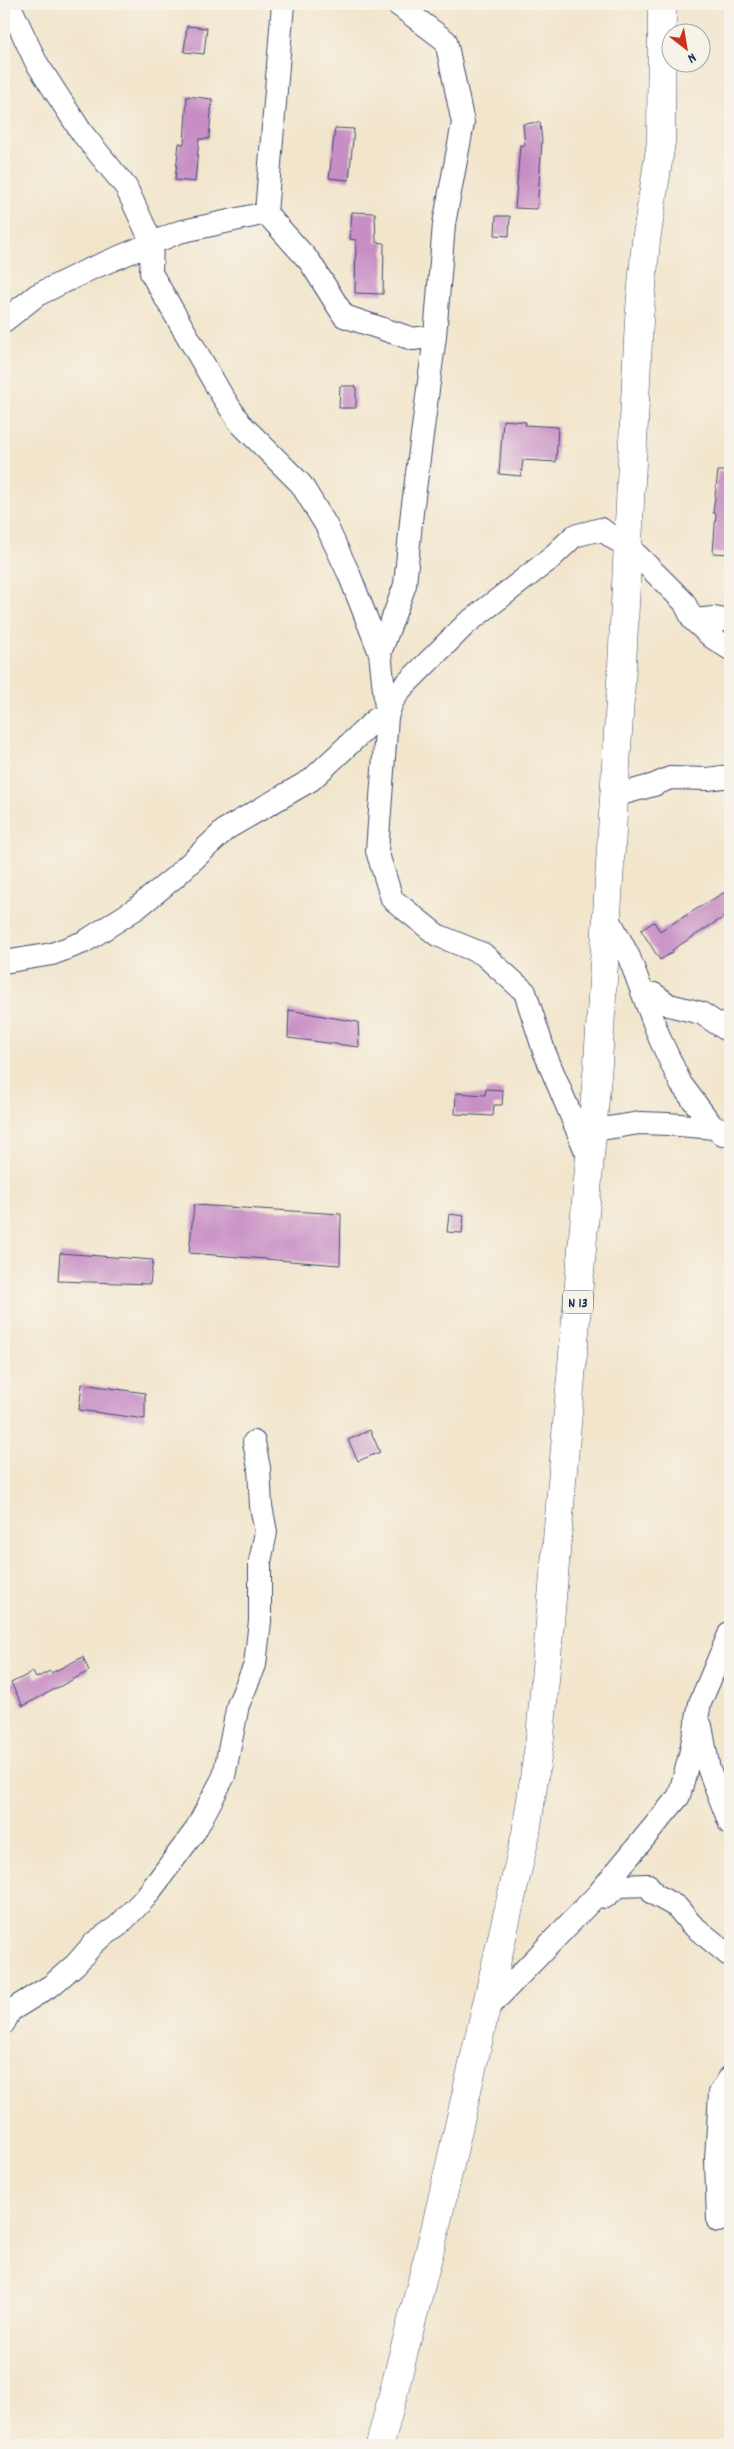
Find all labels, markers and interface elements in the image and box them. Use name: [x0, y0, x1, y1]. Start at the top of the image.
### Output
north arrow: [662, 22, 712, 72]
text: N: [683, 47, 700, 68]
road number: N 13: [563, 1290, 593, 1314]

